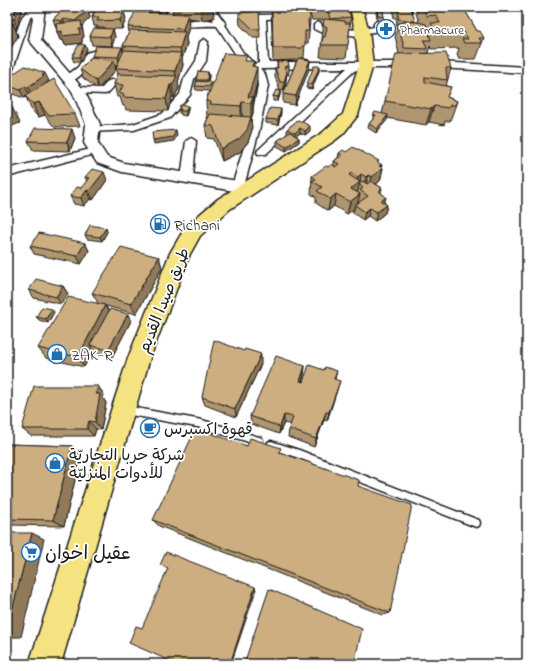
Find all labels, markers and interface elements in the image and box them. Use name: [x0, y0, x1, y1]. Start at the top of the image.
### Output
pharmacy icon: Pharmacure: [375, 18, 397, 40]
place label: Pharmacure: [400, 21, 464, 40]
fuel station icon: Richani: [149, 213, 171, 235]
place label: Richani: [174, 214, 220, 238]
street label: طريق صيدا القديم: [133, 244, 197, 357]
shop icon: ZAK-R: [46, 343, 68, 365]
place label: ZAK-R: [71, 344, 113, 368]
cafe icon: قهوة اكسبرس: [139, 417, 161, 439]
place label: قهوة اكسبرس: [164, 418, 253, 442]
place label: شركة حربا التجاريّة للأدوات المنزليّة: [69, 444, 185, 486]
shop icon: شركة حربا التجاريّة للأدوات المنزليّة: [44, 452, 66, 474]
supermarket icon: عقيل اخوان: [20, 541, 42, 563]
place label: عقيل اخوان: [45, 541, 131, 568]

